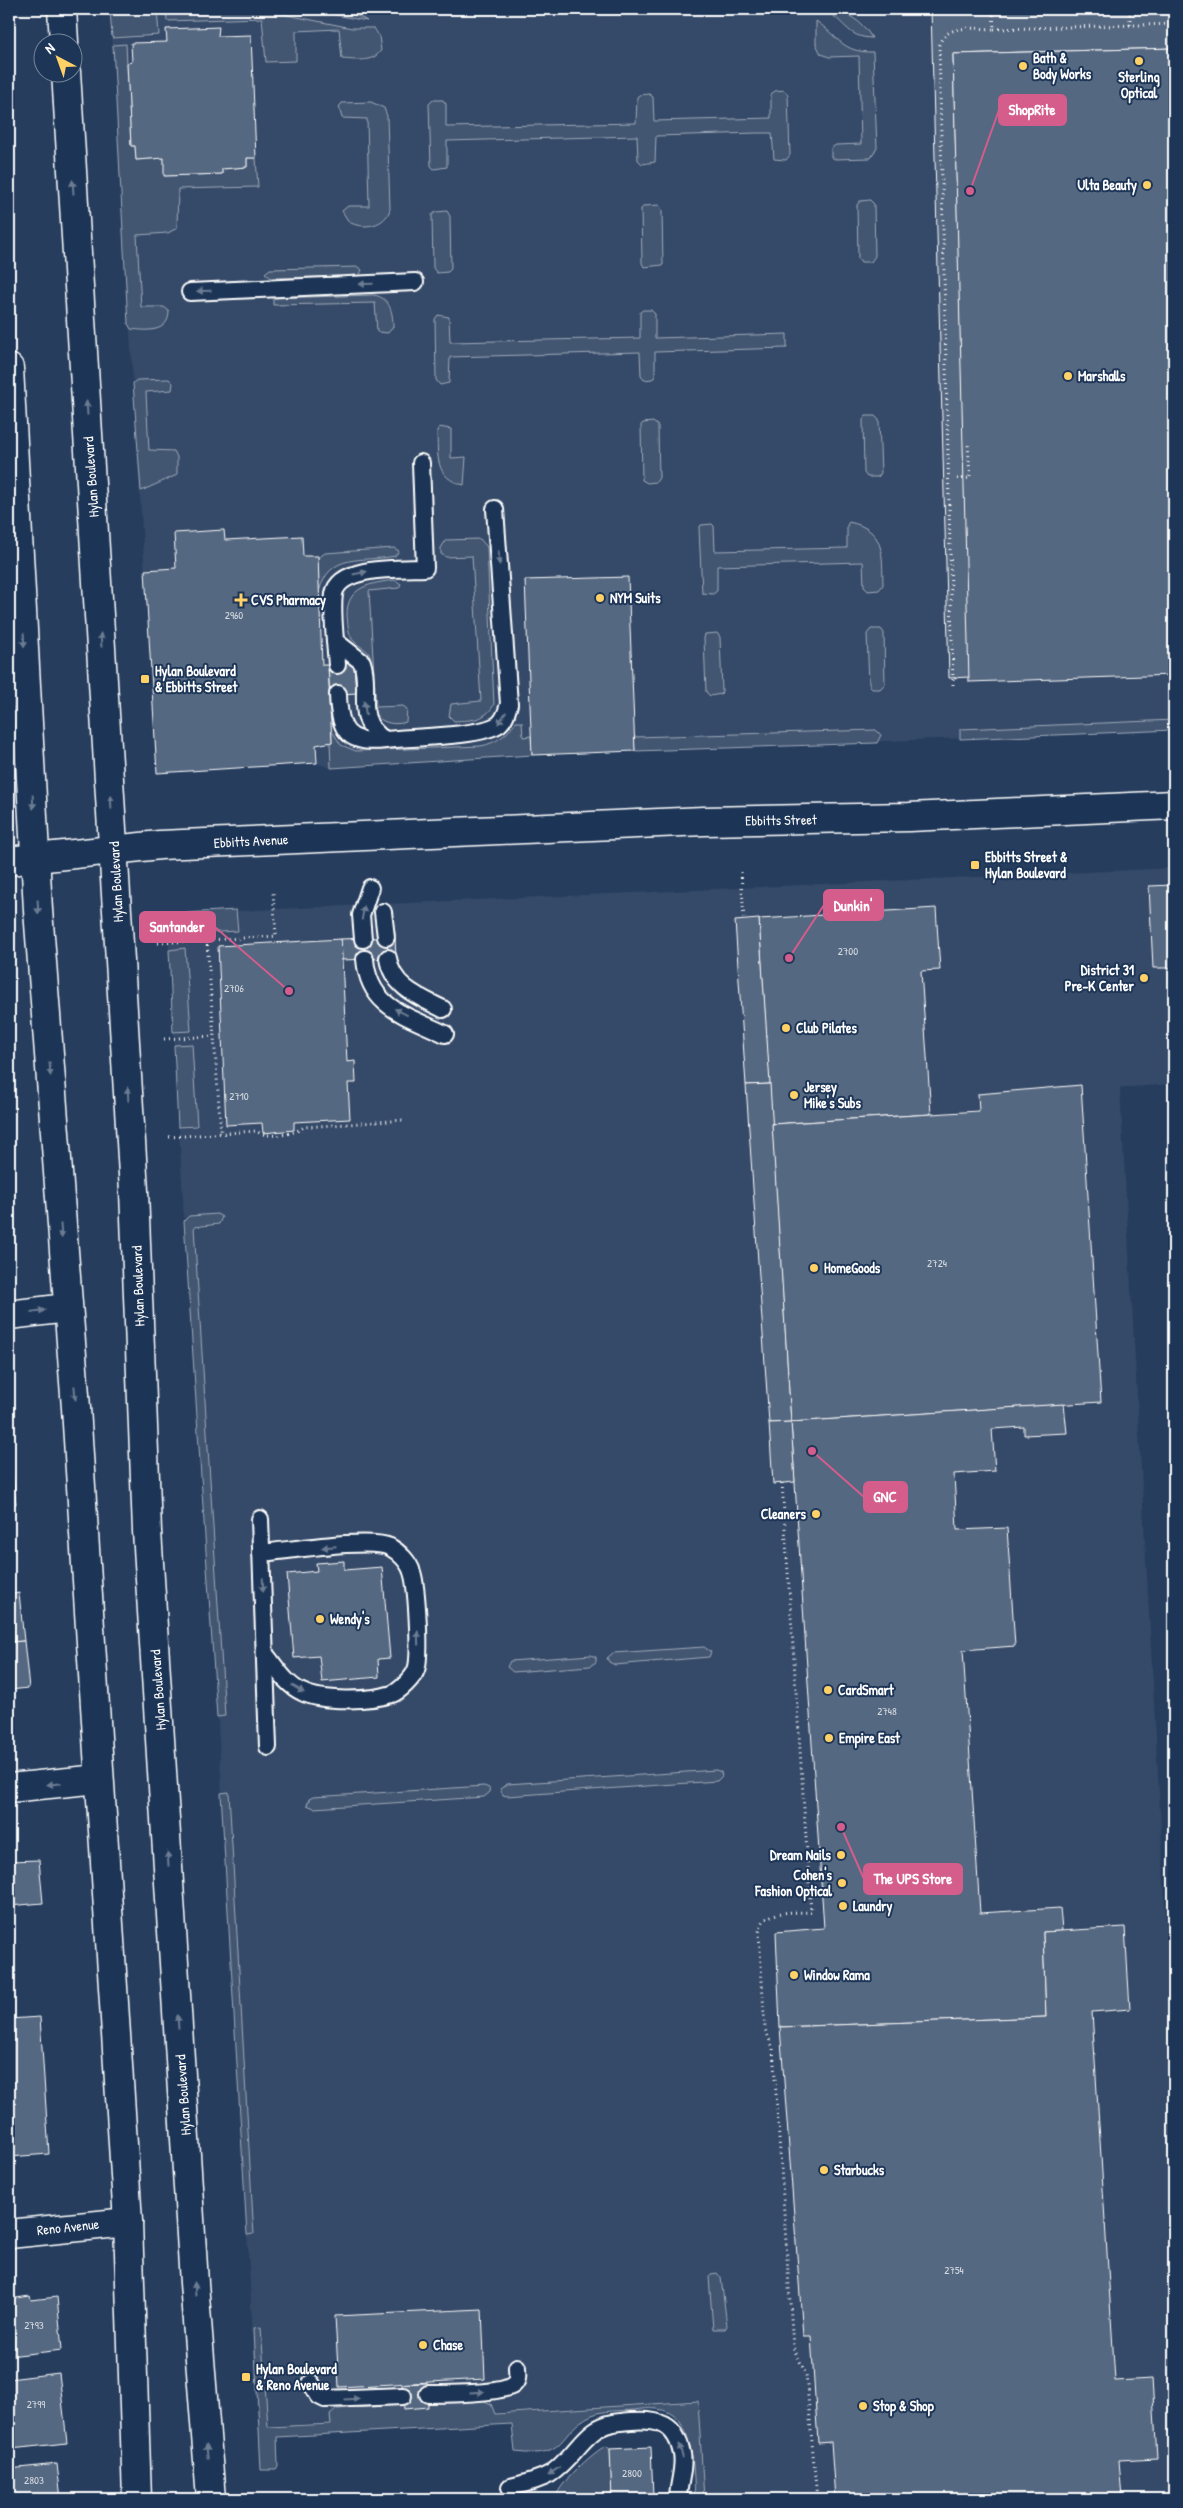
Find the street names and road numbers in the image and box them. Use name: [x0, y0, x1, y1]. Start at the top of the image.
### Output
street label: Hylan Boulevard: [78, 435, 104, 518]
street label: Ebbitts Street: [745, 809, 817, 830]
street label: Ebbitts Avenue: [213, 829, 289, 852]
street label: Hylan Boulevard: [104, 841, 128, 923]
street label: Hylan Boulevard: [127, 1245, 149, 1327]
street label: Hylan Boulevard: [145, 1648, 171, 1731]
street label: Hylan Boulevard: [170, 2053, 196, 2136]
street label: Reno Avenue: [36, 2214, 101, 2239]

